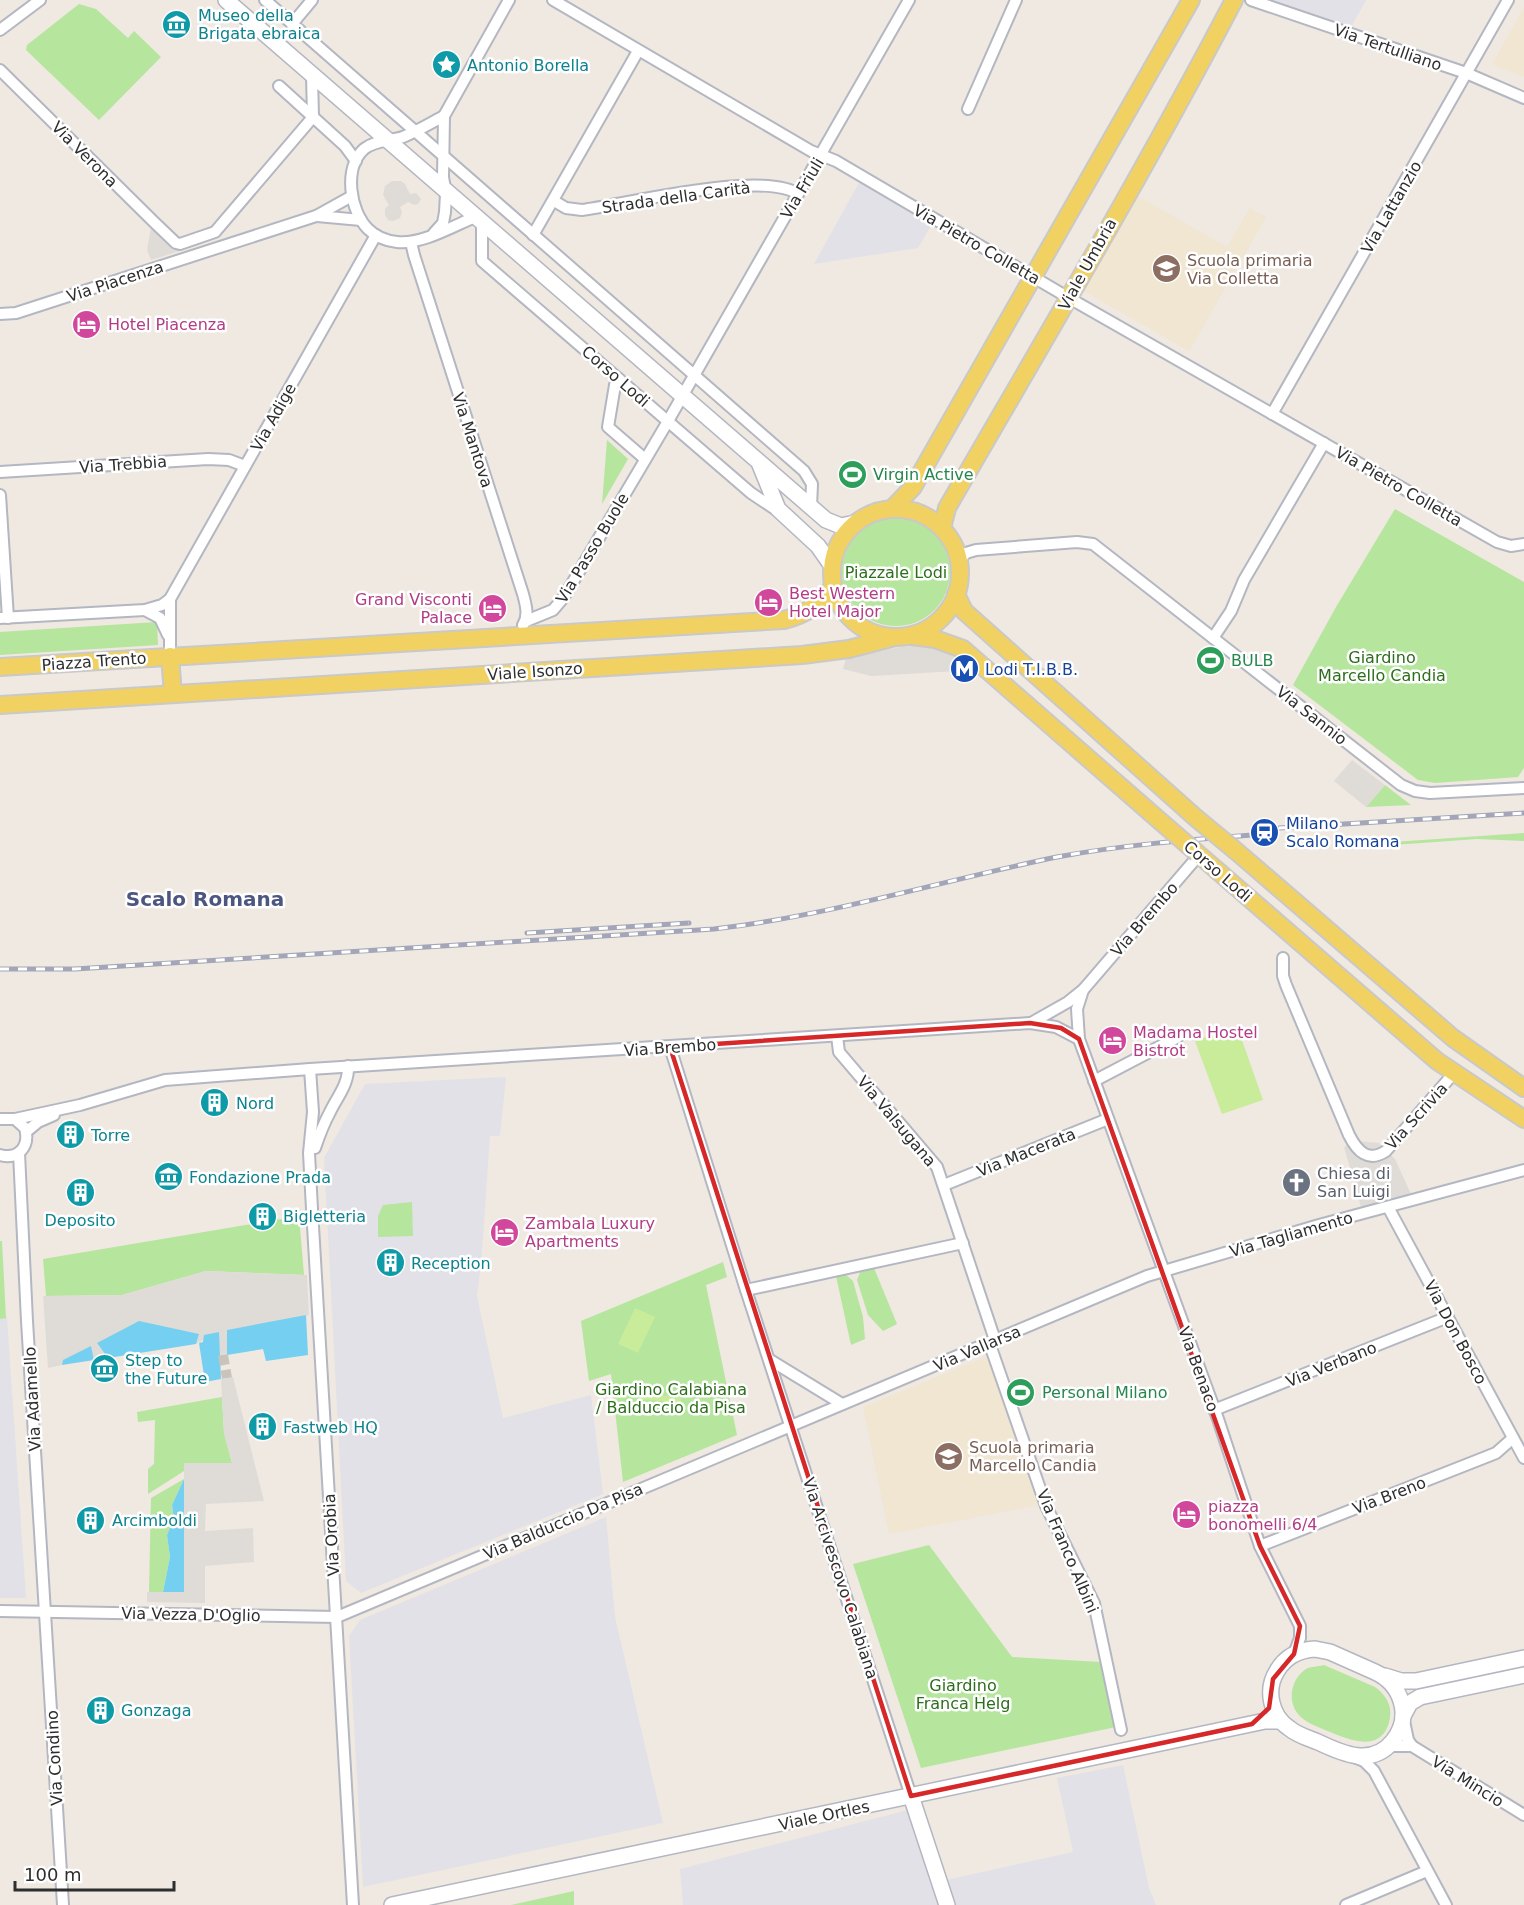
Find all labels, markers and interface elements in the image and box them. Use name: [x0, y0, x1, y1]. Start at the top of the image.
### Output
place label: Museo della Brigata ebraica: [198, 6, 321, 43]
museum icon: Museo della Brigata ebraica: [161, 8, 193, 40]
street label: Via Tertulliano: [1331, 20, 1444, 75]
place icon: Antonio Borella: [430, 49, 462, 81]
place label: Antonio Borella: [467, 56, 589, 75]
street label: Via Verona: [48, 117, 122, 191]
street label: Via Friuli: [777, 154, 828, 222]
street label: Via Lattanzio: [1357, 158, 1426, 257]
street label: Strada della Carità: [601, 178, 752, 217]
street label: Via Pietro Colletta: [910, 200, 1043, 288]
street label: Viale Umbria: [1054, 215, 1121, 314]
place label: Scuola primaria Via Colletta: [1187, 251, 1313, 288]
school or university icon: Scuola primaria Via Colletta: [1150, 253, 1182, 285]
street label: Via Piacenza: [64, 257, 166, 306]
hotel icon: Hotel Piacenza: [71, 308, 103, 340]
place label: Hotel Piacenza: [108, 315, 226, 334]
street label: Corso Lodi: [578, 342, 654, 411]
street label: Via Adige: [247, 380, 300, 455]
street label: Via Mantova: [448, 390, 497, 490]
street label: Via Pietro Colletta: [1332, 442, 1465, 530]
street label: Via Trebbia: [78, 452, 168, 477]
sports icon: Virgin Active: [836, 458, 868, 490]
place label: Virgin Active: [873, 465, 974, 484]
street label: Via Passo Buole: [552, 490, 633, 607]
park label: Piazzale Lodi: [845, 563, 947, 582]
place label: Best Western Hotel Major: [789, 584, 895, 621]
hotel icon: Best Western Hotel Major: [752, 586, 784, 618]
place label: Grand Visconti Palace: [355, 590, 472, 627]
hotel icon: Grand Visconti Palace: [477, 592, 509, 624]
sports icon: BULB: [1194, 644, 1226, 676]
street label: Piazza Trento: [41, 648, 147, 675]
park label: Giardino Marcello Candia: [1318, 648, 1446, 685]
place label: BULB: [1231, 651, 1274, 670]
metro station icon: Lodi T.I.B.B.: [948, 653, 980, 685]
street label: Viale Isonzo: [487, 659, 583, 684]
place label: Lodi T.I.B.B.: [985, 660, 1078, 679]
street label: Via Sannio: [1273, 682, 1351, 749]
place label: Milano Scalo Romana: [1286, 814, 1400, 851]
station icon: Milano Scalo Romana: [1249, 816, 1281, 848]
street label: Corso Lodi: [1180, 837, 1256, 906]
street label: Via Brembo: [1107, 878, 1182, 960]
district label: Scalo Romana: [126, 887, 284, 911]
place label: Madama Hostel Bistrot: [1133, 1023, 1258, 1060]
hotel icon: Madama Hostel Bistrot: [1096, 1025, 1128, 1057]
street label: Via Brembo: [623, 1035, 717, 1060]
street label: Via Valsugana: [853, 1072, 940, 1170]
street label: Via Scrivia: [1381, 1079, 1451, 1154]
building icon: Nord: [199, 1087, 231, 1119]
place label: Nord: [236, 1094, 274, 1113]
building icon: Torre: [54, 1119, 86, 1151]
street label: Via Macerata: [974, 1124, 1078, 1181]
place label: Torre: [90, 1126, 130, 1145]
museum icon: Fondazione Prada: [152, 1161, 184, 1193]
place label: Chiesa di San Luigi: [1317, 1164, 1390, 1201]
church icon: Chiesa di San Luigi: [1280, 1166, 1312, 1198]
place label: Fondazione Prada: [189, 1168, 331, 1187]
building icon: Deposito: [64, 1176, 96, 1208]
building icon: Bigletteria: [246, 1200, 278, 1232]
place label: Bigletteria: [283, 1207, 366, 1226]
street label: Via Tagliamento: [1227, 1208, 1355, 1261]
place label: Deposito: [45, 1211, 115, 1230]
place label: Zambala Luxury Apartments: [525, 1214, 655, 1251]
hotel icon: Zambala Luxury Apartments: [488, 1216, 520, 1248]
building icon: Reception: [374, 1247, 406, 1279]
place label: Reception: [411, 1254, 491, 1273]
street label: Via Don Bosco: [1420, 1277, 1491, 1387]
street label: Via Vallarsa: [931, 1322, 1024, 1375]
street label: Via Benaco: [1174, 1324, 1223, 1414]
street label: Via Verbano: [1283, 1338, 1379, 1391]
street label: Via Adamello: [20, 1346, 45, 1452]
place label: Step to the Future: [125, 1351, 207, 1388]
museum icon: Step to the Future: [88, 1353, 120, 1385]
sports icon: Personal Milano: [1005, 1376, 1037, 1408]
park label: Giardino Calabiana / Balduccio da Pisa: [595, 1380, 747, 1417]
place label: Personal Milano: [1042, 1383, 1168, 1402]
building icon: Fastweb HQ: [246, 1411, 278, 1443]
place label: Fastweb HQ: [283, 1418, 378, 1437]
place label: Scuola primaria Marcello Candia: [969, 1438, 1097, 1475]
school or university icon: Scuola primaria Marcello Candia: [932, 1440, 964, 1472]
street label: Via Breno: [1350, 1473, 1428, 1518]
street label: Via Arcivescovo Calabiana: [799, 1475, 882, 1681]
street label: Via Balduccio Da Pisa: [481, 1479, 646, 1564]
street label: Via Franco Albini: [1033, 1486, 1102, 1616]
street label: Via Orobia: [320, 1493, 343, 1577]
place label: piazza bonomelli 6/4: [1208, 1497, 1317, 1534]
hotel icon: piazza bonomelli 6/4: [1171, 1499, 1203, 1531]
building icon: Arcimboldi: [75, 1504, 107, 1536]
place label: Arcimboldi: [112, 1511, 197, 1530]
street label: Via Vezza D'Oglio: [121, 1604, 261, 1625]
park label: Giardino Franca Helg: [916, 1676, 1010, 1713]
building icon: Gonzaga: [84, 1694, 116, 1726]
place label: Gonzaga: [121, 1701, 192, 1720]
street label: Via Condino: [43, 1710, 66, 1806]
street label: Via Mincio: [1428, 1752, 1507, 1811]
street label: Viale Ortles: [777, 1797, 871, 1834]
scale bar: [15, 1854, 174, 1892]
text: 100 m: [24, 1864, 82, 1885]

